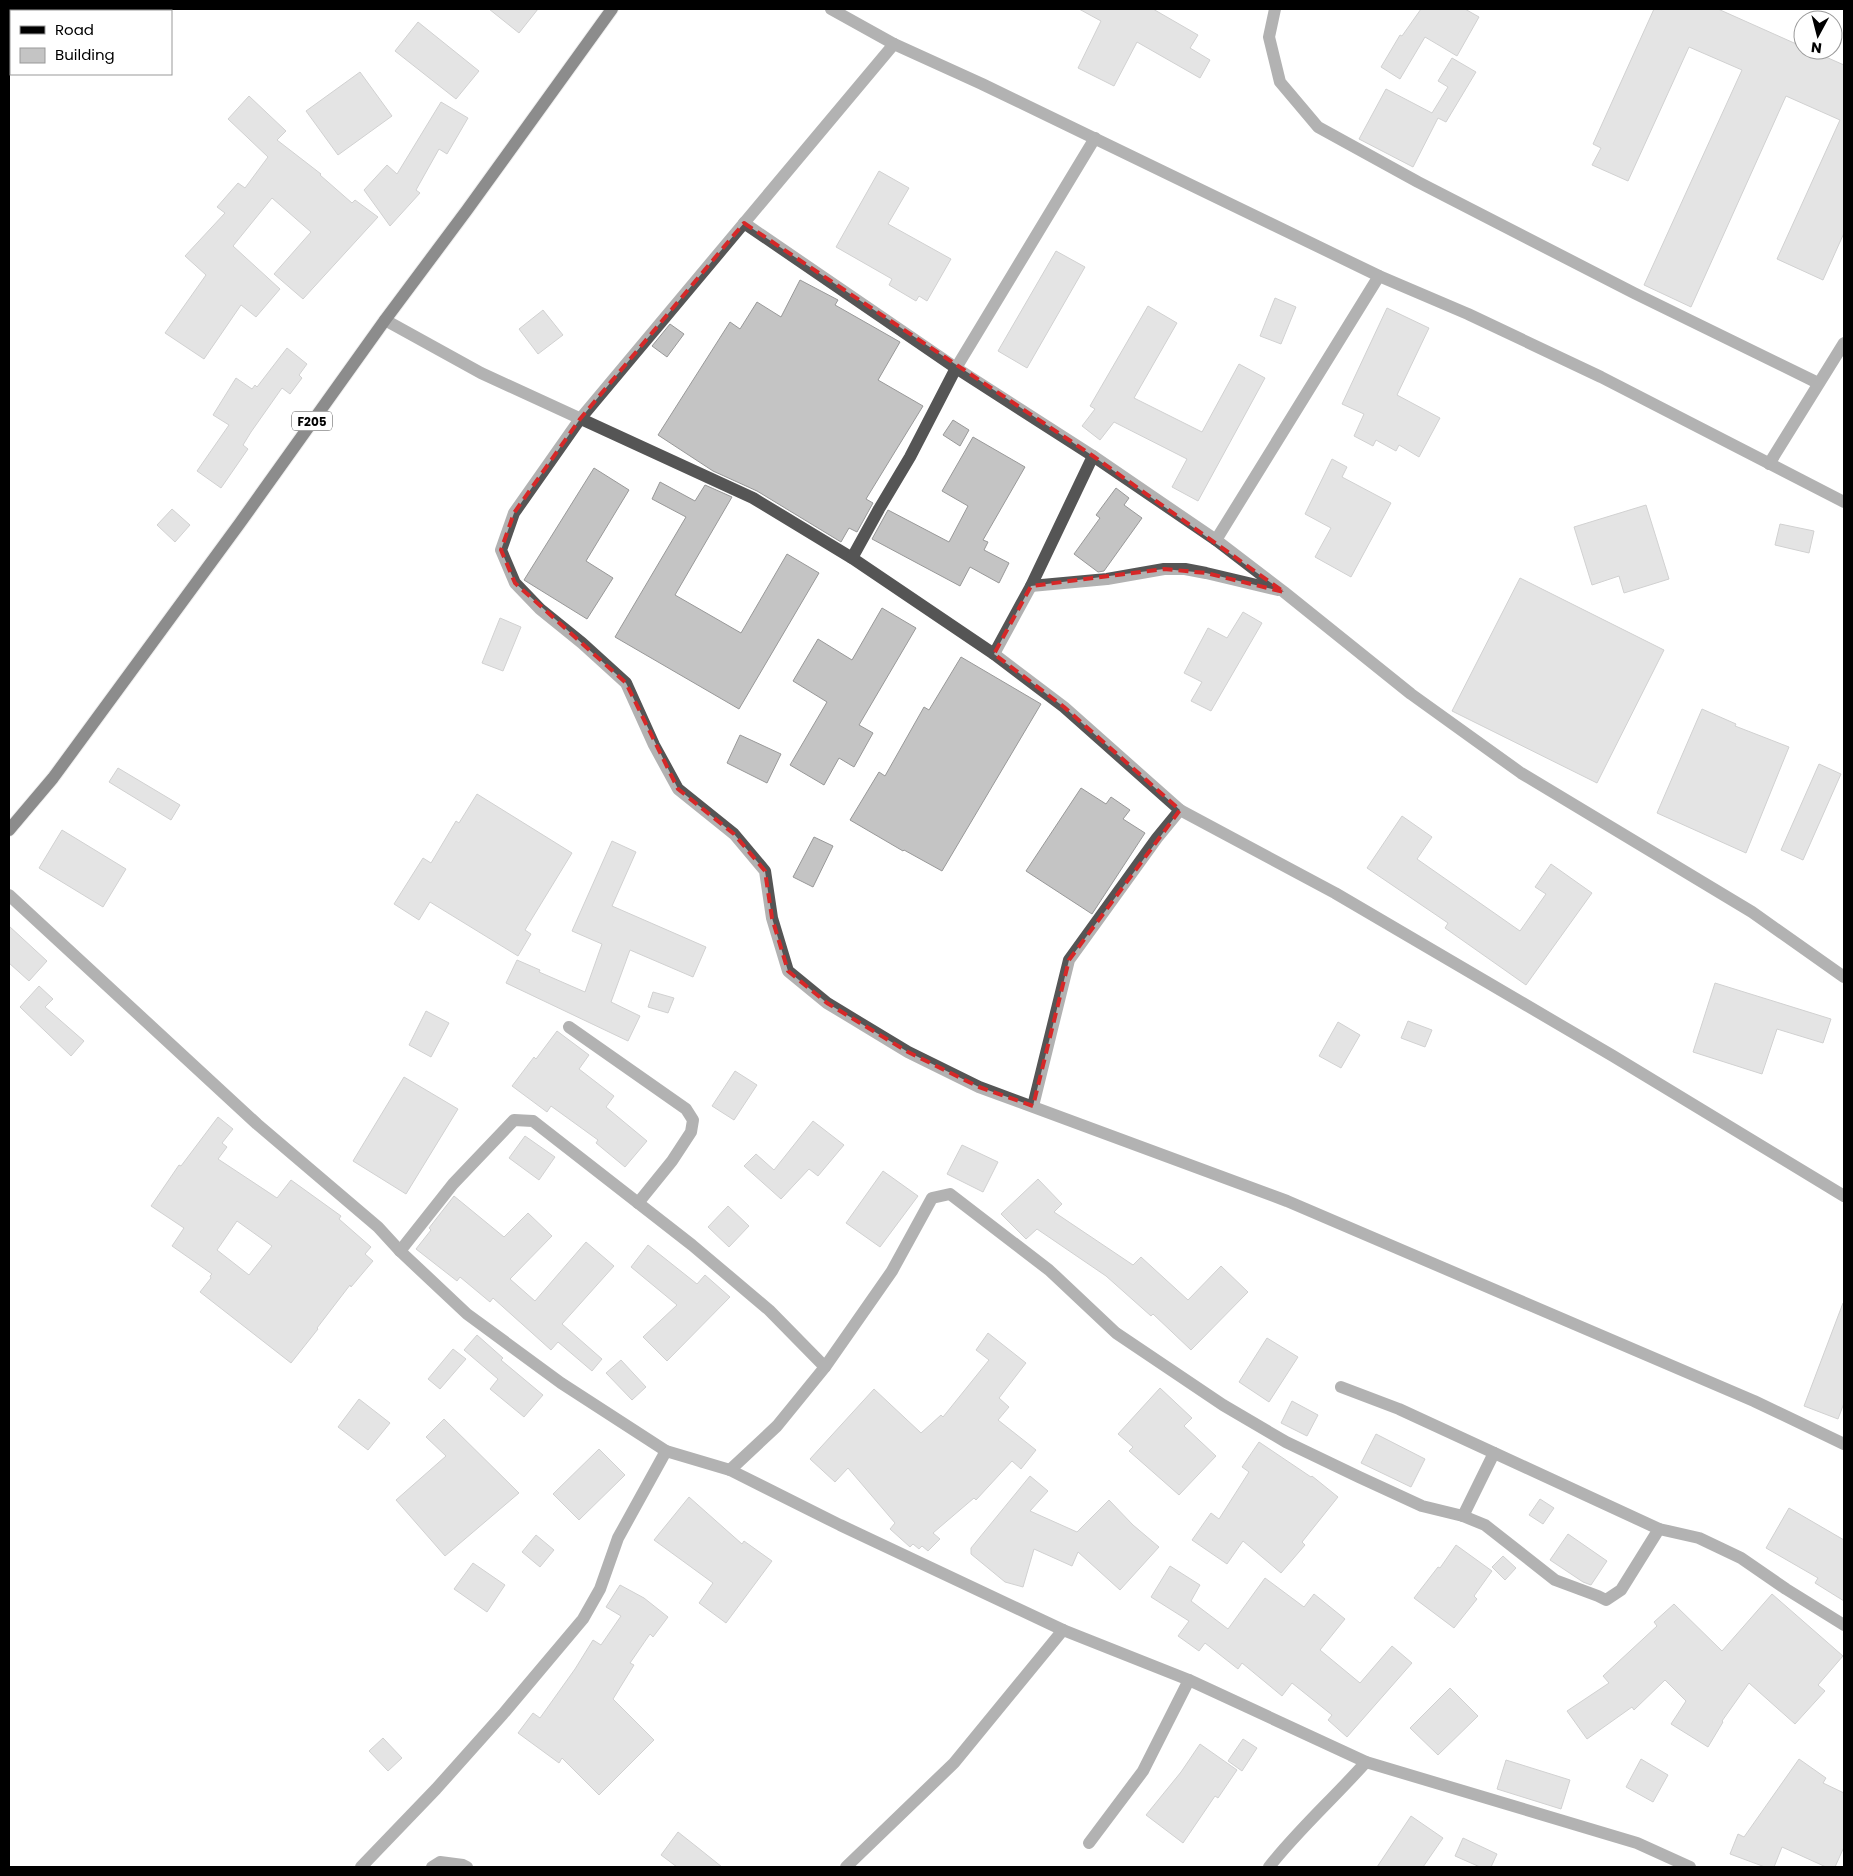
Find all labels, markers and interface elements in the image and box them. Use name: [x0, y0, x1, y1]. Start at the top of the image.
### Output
legend: [10, 10, 172, 75]
north arrow: [1793, 10, 1843, 60]
text: Road: [55, 19, 94, 40]
text: N: [1810, 37, 1823, 58]
text: Building: [55, 44, 115, 65]
road number: F205: [292, 412, 332, 431]

